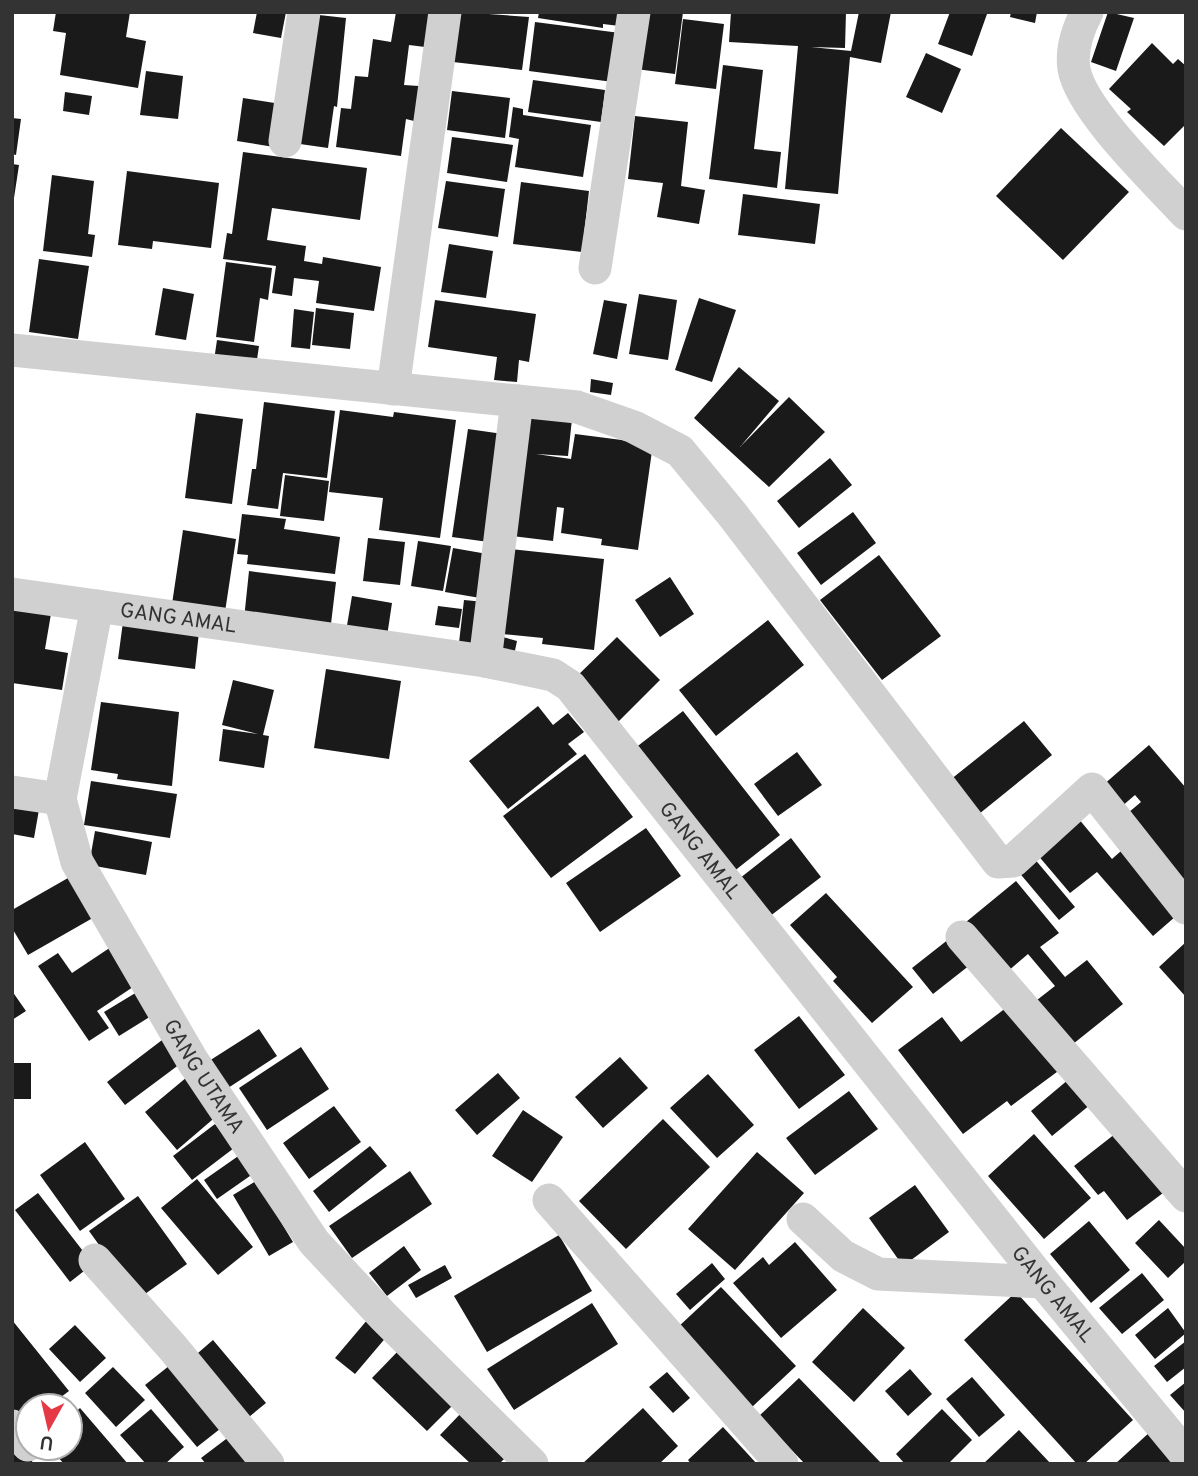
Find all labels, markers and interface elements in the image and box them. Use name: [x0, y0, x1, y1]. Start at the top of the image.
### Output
street label: GANG AMAL: [118, 597, 238, 641]
street label: GANG AMAL: [652, 797, 746, 906]
street label: GANG UTAMA: [156, 1015, 250, 1140]
street label: GANG AMAL: [1005, 1241, 1100, 1349]
north arrow: [14, 1392, 84, 1462]
text: U: [39, 1429, 55, 1455]

